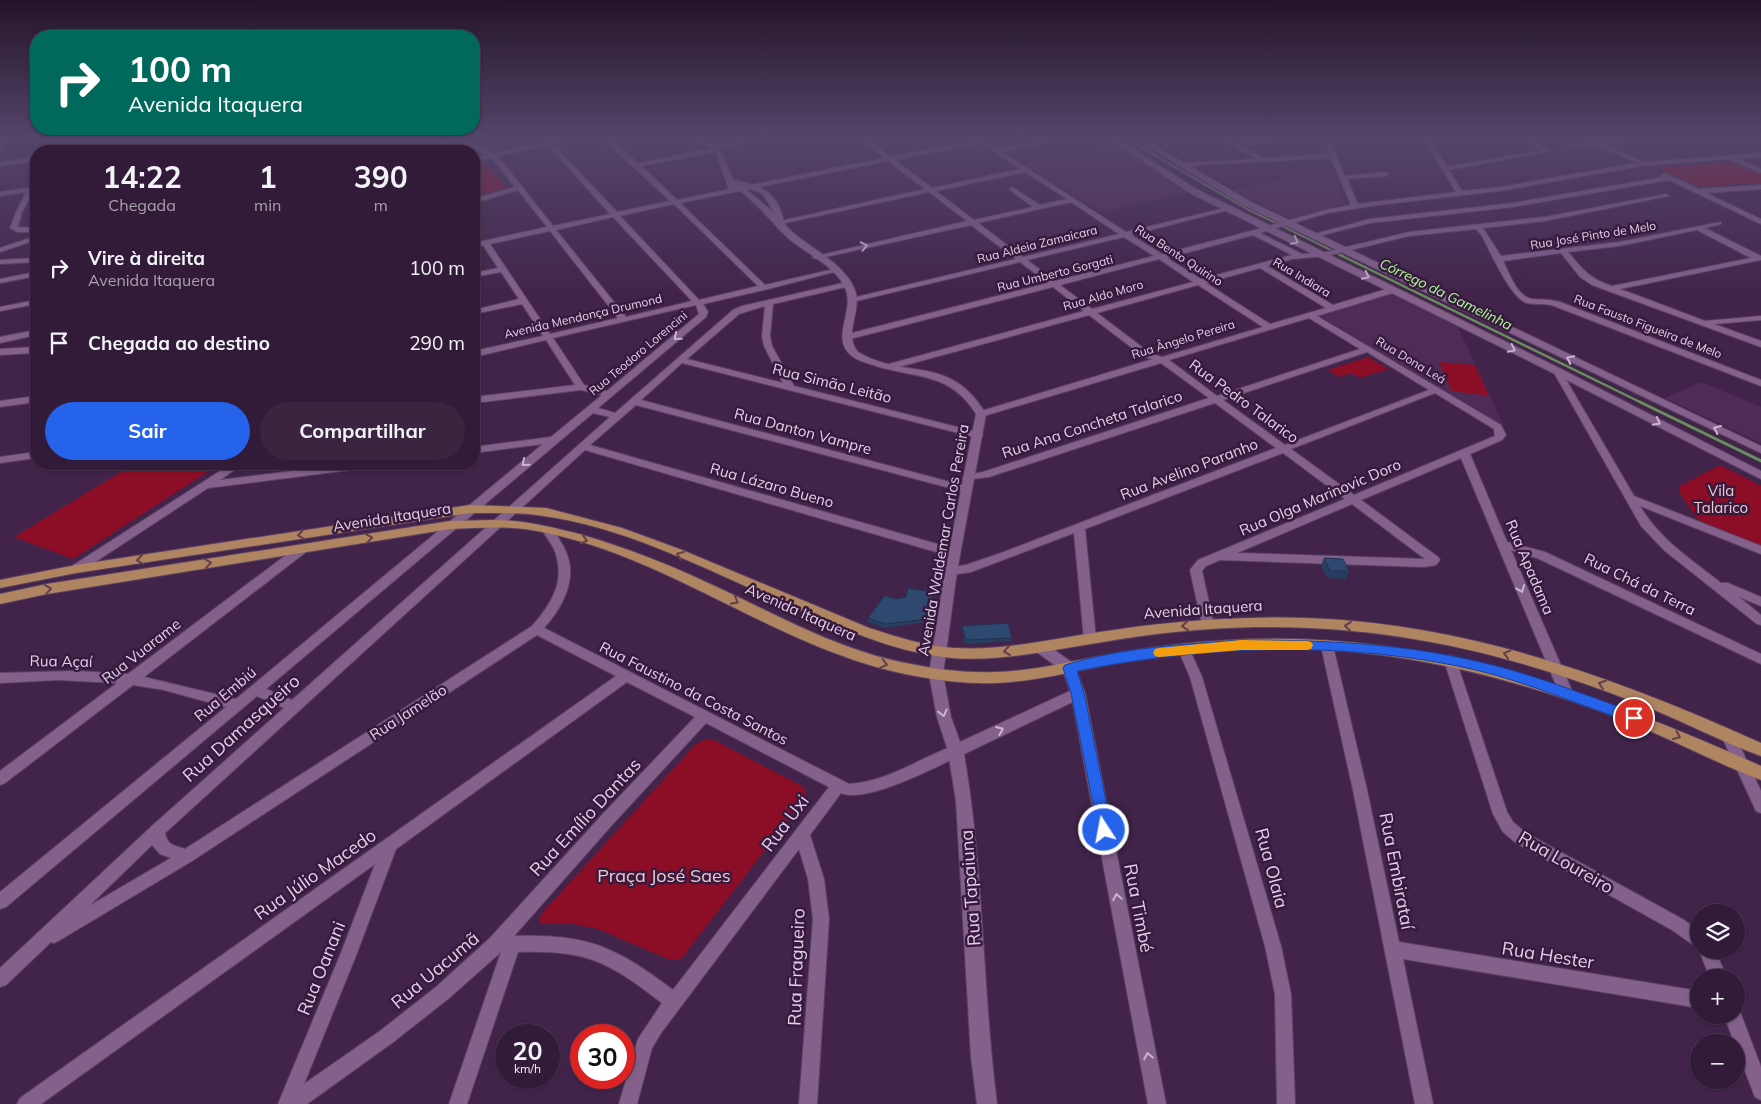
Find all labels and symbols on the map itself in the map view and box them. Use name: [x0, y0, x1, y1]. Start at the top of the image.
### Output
street label: Rua José Pinto de Melo: [1529, 218, 1657, 252]
street label: Rua Bento Quirino: [1132, 221, 1226, 289]
street label: Rua Aldeia Zamaicara: [975, 222, 1099, 266]
one-way arrow: [1290, 235, 1299, 246]
one-way arrow: [860, 241, 868, 252]
street label: Rua Umberto Gorgati: [996, 251, 1115, 295]
street label: Rua Indiara: [1271, 254, 1333, 300]
water label: Córrego da Gamelinha: [1377, 254, 1515, 334]
one-way arrow: [1361, 270, 1370, 281]
street label: Rua Aldo Moro: [1061, 276, 1145, 314]
street label: Avenida Mendonça Drumond: [503, 290, 663, 342]
street label: Rua Fausto Figueira de Melo: [1572, 291, 1724, 361]
street label: Rua Teodoro Lorencini: [586, 307, 690, 398]
street label: Rua Ângelo Pereira: [1130, 316, 1236, 362]
one-way arrow: [674, 331, 683, 339]
street label: Rua Dona Leá: [1373, 333, 1449, 387]
one-way arrow: [1507, 343, 1516, 353]
street label: Rua Pedro Talarico: [1186, 355, 1302, 447]
one-way arrow: [1567, 355, 1576, 365]
street label: Rua Simão Leitão: [770, 359, 894, 407]
street label: Rua Ana Concheta Talarico: [999, 386, 1185, 462]
street label: Rua Danton Vampre: [732, 403, 874, 459]
one-way arrow: [1652, 416, 1661, 426]
street label: Avenida Waldemar Carlos Pereira: [913, 423, 973, 657]
one-way arrow: [1713, 425, 1722, 435]
street label: Rua Avelino Paranho: [1117, 434, 1261, 504]
street label: Rua Olga Marinovic Doro: [1236, 454, 1404, 540]
one-way arrow: [522, 458, 531, 467]
street label: Rua Lázaro Bueno: [708, 458, 836, 512]
park label: Vila Talarico: [1694, 481, 1748, 517]
street label: Avenida Itaquera: [332, 498, 452, 536]
street label: Rua Apadama: [1501, 517, 1559, 617]
one-way arrow: [296, 529, 304, 540]
one-way arrow: [364, 533, 373, 543]
one-way arrow: [580, 535, 588, 545]
street label: Rua Chá da Terra: [1581, 549, 1699, 619]
one-way arrow: [676, 551, 685, 562]
one-way arrow: [136, 554, 144, 564]
one-way arrow: [205, 558, 213, 569]
street label: Avenida Itaquera: [743, 579, 859, 645]
one-way arrow: [1516, 584, 1526, 592]
one-way arrow: [43, 585, 52, 595]
one-way arrow: [729, 595, 738, 605]
street label: Avenida Itaquera: [1143, 595, 1263, 623]
street label: Rua Vuarame: [98, 614, 184, 688]
one-way arrow: [1181, 620, 1189, 631]
one-way arrow: [1343, 621, 1351, 632]
street label: Rua Faustino da Costa Santos: [596, 637, 792, 749]
one-way arrow: [1003, 645, 1011, 656]
one-way arrow: [1504, 649, 1512, 659]
street label: Rua Açaí: [29, 651, 94, 671]
one-way arrow: [880, 658, 889, 669]
street label: Rua Embiú: [190, 663, 260, 725]
street label: Rua Damasqueiro: [178, 669, 304, 787]
street label: Rua Jamelão: [366, 680, 450, 744]
one-way arrow: [1598, 680, 1607, 690]
pin: [1613, 697, 1655, 739]
one-way arrow: [938, 709, 948, 717]
one-way arrow: [995, 725, 1004, 736]
one-way arrow: [1672, 729, 1681, 740]
street label: Rua Emílio Dantas: [524, 753, 646, 881]
street label: Rua Uxi: [756, 790, 814, 856]
position arrow: [1077, 803, 1129, 855]
street label: Rua Embirataí: [1374, 811, 1420, 933]
street label: Rua Júlio Macedo: [249, 823, 381, 925]
street label: Rua Olaia: [1250, 825, 1294, 911]
street label: Rua Loureiro: [1514, 826, 1618, 898]
street label: Rua Tapaiuna: [954, 829, 986, 947]
street label: Rua Timbé: [1119, 862, 1159, 954]
park label: Praça José Saes: [597, 864, 731, 887]
one-way arrow: [1112, 892, 1122, 901]
street label: Rua Fragueiro: [782, 908, 810, 1026]
street label: Rua Oanani: [292, 918, 350, 1018]
street label: Rua Uacumã: [386, 926, 484, 1014]
street label: Rua Hester: [1500, 936, 1596, 974]
speed limit sign: 30: [570, 1024, 635, 1089]
one-way arrow: [1143, 1052, 1153, 1061]

